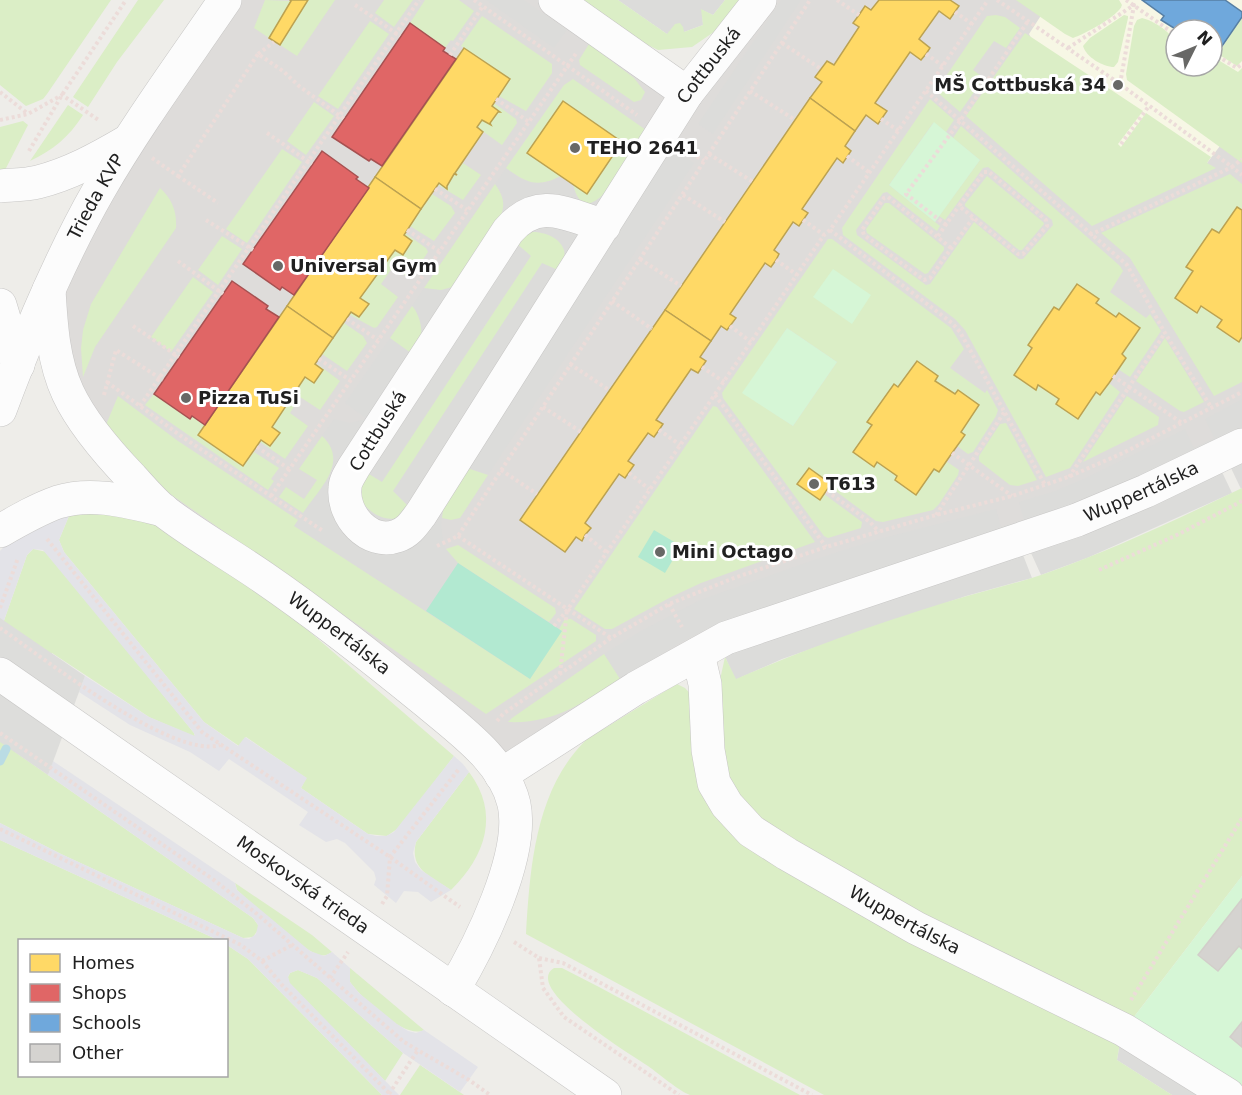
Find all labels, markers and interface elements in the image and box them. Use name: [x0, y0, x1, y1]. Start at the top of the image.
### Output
north arrow: [1164, 18, 1224, 78]
street label: Cottbuská: [672, 23, 745, 107]
text: N: [1193, 27, 1216, 49]
place label: MŠ Cottbuská 34: [934, 74, 1106, 95]
marker: MŠ Cottbuská 34: [1111, 78, 1125, 92]
place label: TEHO 2641: [587, 137, 698, 158]
marker: TEHO 2641: [568, 141, 582, 155]
street label: Trieda KVP: [63, 150, 128, 244]
place label: Universal Gym: [290, 255, 437, 276]
marker: Universal Gym: [271, 259, 285, 273]
place label: Pizza TuSi: [198, 387, 299, 408]
street label: Cottbuská: [345, 387, 411, 475]
marker: Pizza TuSi: [179, 391, 193, 405]
street label: Wuppertálska: [1080, 456, 1202, 526]
place label: T613: [826, 473, 876, 494]
marker: T613: [807, 477, 821, 491]
place label: Mini Octago: [672, 541, 793, 562]
marker: Mini Octago: [653, 545, 667, 559]
street label: Wuppertálska: [284, 587, 395, 679]
street label: Moskovská trieda: [233, 831, 373, 938]
street label: Wuppertálska: [845, 881, 964, 958]
legend: [18, 939, 228, 1077]
text: Homes: [72, 952, 135, 973]
text: Shops: [72, 982, 127, 1003]
text: Schools: [72, 1012, 141, 1033]
text: Other: [72, 1042, 124, 1063]

